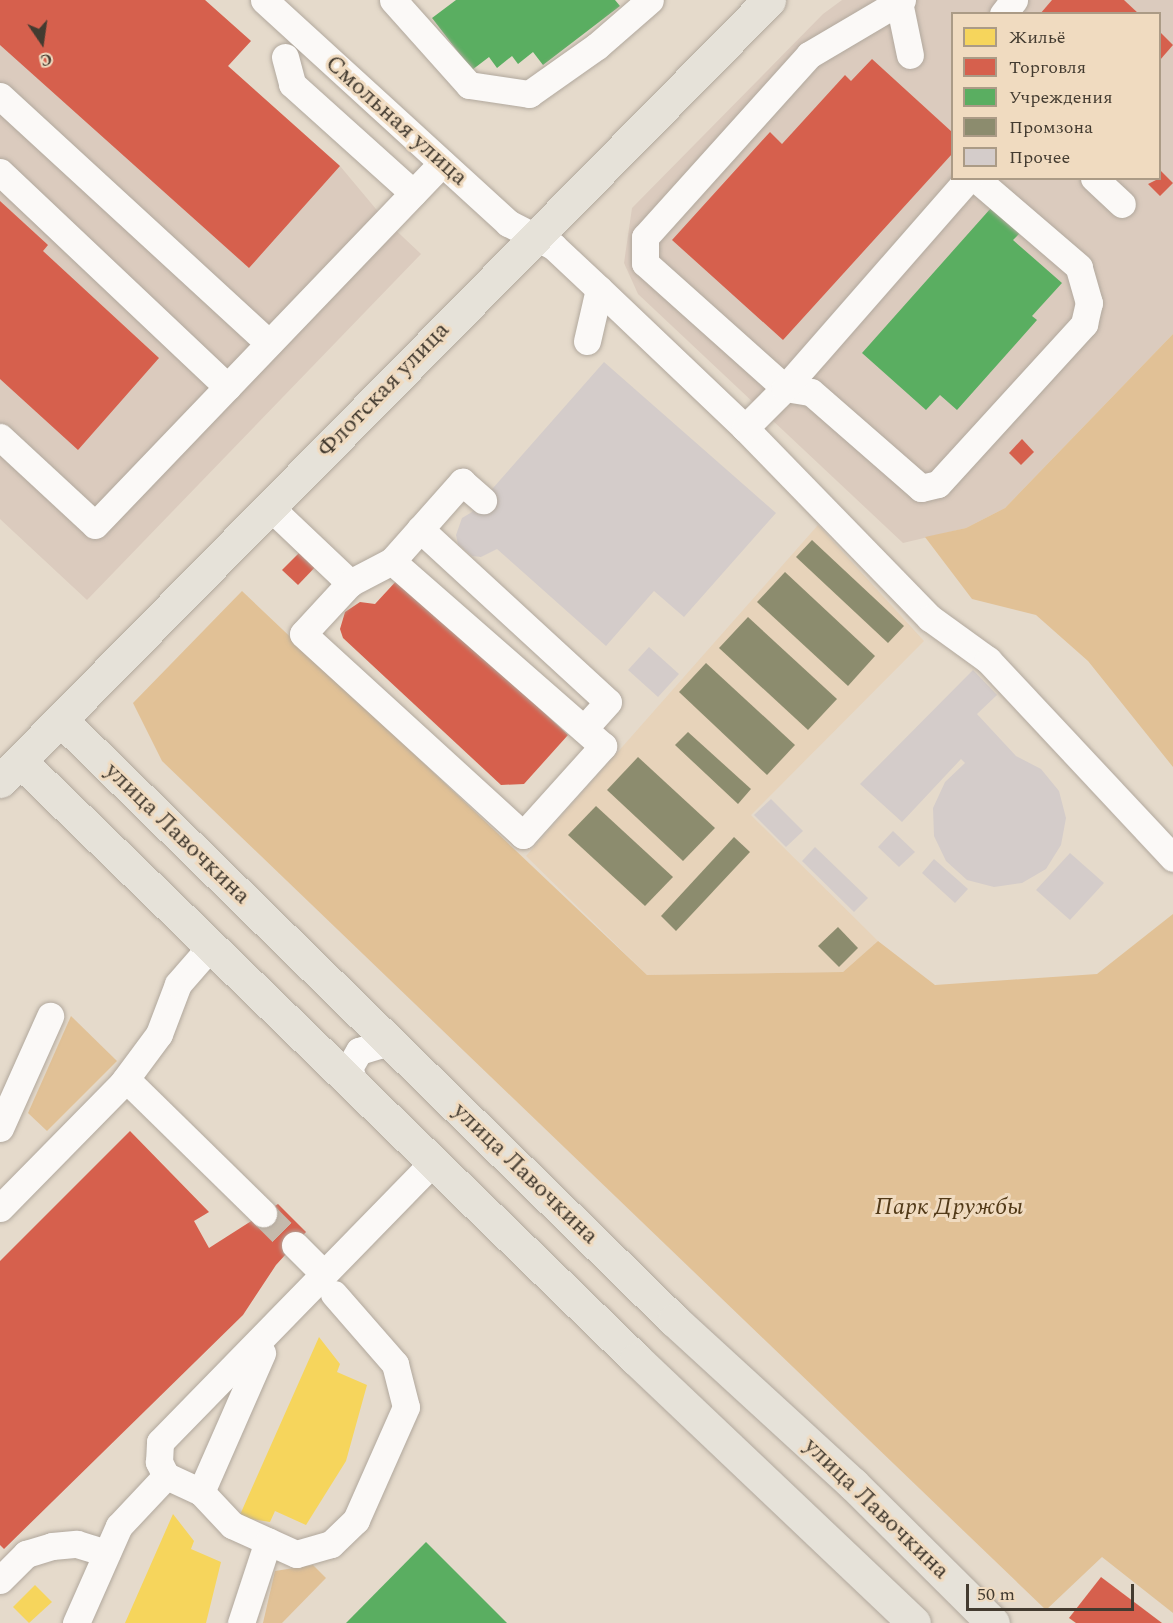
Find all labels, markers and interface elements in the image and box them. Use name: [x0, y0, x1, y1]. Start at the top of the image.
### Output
north arrow: [12, 12, 72, 72]
legend: [951, 12, 1161, 180]
text: Жильё: [1009, 24, 1065, 51]
text: С: [38, 47, 54, 73]
street label: Смольная улица: [319, 50, 473, 192]
text: Торговля: [1009, 54, 1086, 81]
text: Учреждения: [1009, 84, 1113, 111]
text: Промзона: [1009, 114, 1093, 141]
text: Прочее: [1009, 144, 1070, 171]
street label: Флотская улица: [312, 316, 456, 464]
street label: улица Лавочкина: [98, 757, 256, 911]
street label: улица Лавочкина: [446, 1097, 604, 1251]
park label: Парк Дружбы: [875, 1194, 1023, 1222]
street label: улица Лавочкина: [797, 1432, 955, 1586]
scale bar: [969, 1572, 1137, 1610]
text: 50 m: [977, 1581, 1015, 1608]

